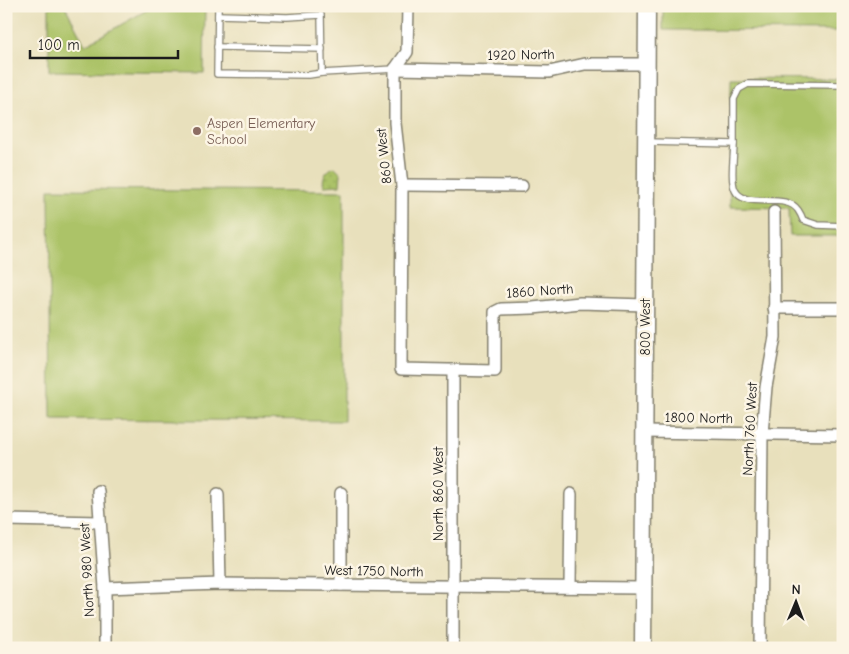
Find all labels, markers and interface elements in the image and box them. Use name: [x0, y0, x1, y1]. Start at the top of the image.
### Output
scale bar: [30, 28, 178, 60]
text: 100 m: [38, 36, 80, 54]
street label: 1920 North: [487, 46, 555, 64]
place label: Aspen Elementary School: [207, 115, 316, 148]
marker: Aspen Elementary School: [191, 125, 203, 137]
street label: 860 West: [373, 126, 395, 185]
street label: 1860 North: [506, 280, 574, 302]
street label: 800 West: [637, 298, 654, 355]
street label: North 760 West: [739, 381, 761, 476]
street label: 1800 North: [665, 409, 733, 427]
street label: North 860 West: [430, 446, 447, 541]
street label: North 980 West: [76, 522, 98, 617]
street label: West 1750 North: [324, 562, 424, 580]
north arrow: [772, 576, 822, 626]
text: N: [792, 581, 801, 598]

